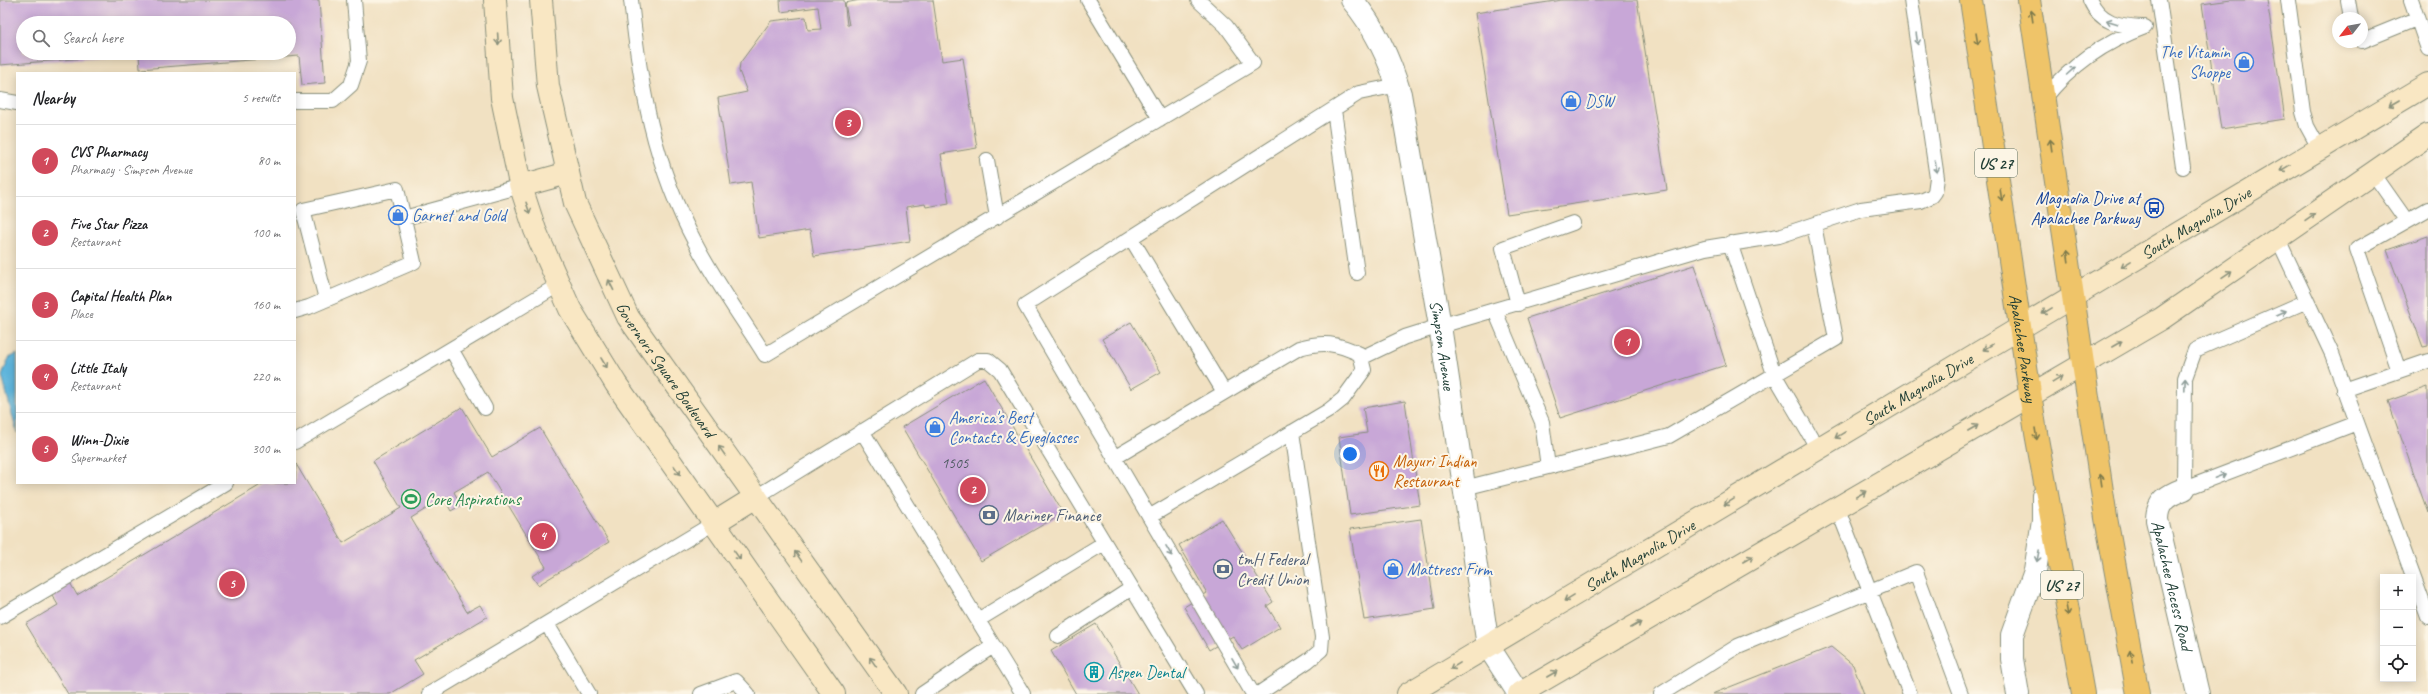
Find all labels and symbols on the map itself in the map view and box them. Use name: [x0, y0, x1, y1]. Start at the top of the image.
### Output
one-way arrow: [2028, 10, 2036, 23]
north arrow: [2332, 12, 2368, 48]
one-way arrow: [2106, 18, 2119, 25]
one-way arrow: [494, 32, 501, 45]
one-way arrow: [1913, 32, 1921, 45]
one-way arrow: [1973, 32, 1981, 45]
place label: The Vitamin Shoppe: [2160, 42, 2231, 83]
shop icon: The Vitamin Shoppe: [2233, 51, 2255, 73]
one-way arrow: [2066, 66, 2076, 75]
shop icon: DSW: [1560, 90, 1582, 112]
place label: DSW: [1585, 91, 1616, 112]
one-way arrow: [2388, 100, 2400, 108]
pin: 3: [835, 108, 861, 138]
one-way arrow: [2047, 139, 2055, 152]
road number: US 27: [1975, 149, 2017, 177]
one-way arrow: [1932, 160, 1940, 173]
one-way arrow: [2279, 165, 2291, 173]
street label: South Magnolia Drive: [2137, 182, 2256, 264]
one-way arrow: [1997, 188, 2005, 201]
place label: Magnolia Drive at Apalachee Parkway: [2031, 188, 2142, 229]
bus stop icon: Magnolia Drive at Apalachee Parkway: [2143, 197, 2165, 219]
one-way arrow: [524, 201, 532, 213]
shop icon: Garnet and Gold: [387, 204, 409, 226]
place label: Garnet and Gold: [412, 205, 508, 226]
one-way arrow: [2304, 213, 2315, 221]
one-way arrow: [2064, 250, 2072, 263]
one-way arrow: [2120, 260, 2132, 268]
one-way arrow: [2221, 270, 2232, 278]
one-way arrow: [607, 279, 614, 291]
street label: Apalachee Parkway: [2004, 293, 2041, 405]
street label: Governors Square Boulevard: [612, 299, 722, 444]
street label: Simpson Avenue: [1425, 299, 1460, 393]
one-way arrow: [2041, 307, 2053, 315]
one-way arrow: [2275, 308, 2287, 316]
pin: 1: [1614, 327, 1640, 357]
one-way arrow: [2111, 339, 2123, 347]
one-way arrow: [1982, 343, 1994, 351]
street label: South Magnolia Drive: [1859, 348, 1978, 431]
one-way arrow: [600, 357, 608, 369]
one-way arrow: [2051, 375, 2063, 383]
one-way arrow: [2181, 378, 2189, 391]
place label: America's Best Contacts & Eyeglasses: [949, 407, 1080, 448]
shop icon: America's Best Contacts & Eyeglasses: [924, 416, 946, 438]
one-way arrow: [1967, 424, 1979, 432]
one-way arrow: [2032, 427, 2040, 440]
one-way arrow: [1834, 432, 1846, 440]
your location: [1340, 444, 1360, 464]
one-way arrow: [718, 445, 726, 456]
place label: Mayuri Indian Restaurant: [1393, 451, 1477, 492]
house number: 1505: [941, 454, 970, 473]
restaurant icon: Mayuri Indian Restaurant: [1368, 460, 1390, 482]
one-way arrow: [673, 465, 681, 476]
one-way arrow: [2214, 471, 2226, 479]
one-way arrow: [2097, 474, 2105, 487]
pin: 2: [960, 475, 986, 505]
sports icon: Core Aspirations: [400, 488, 422, 510]
place label: Core Aspirations: [425, 489, 523, 510]
one-way arrow: [1855, 489, 1867, 497]
one-way arrow: [1724, 498, 1735, 506]
bank icon: Mariner Finance: [978, 504, 1000, 526]
place label: Mariner Finance: [1003, 505, 1102, 526]
street label: South Magnolia Drive: [1581, 514, 1700, 597]
street label: Apalachee Access Road: [2147, 519, 2198, 655]
pin: 4: [530, 521, 556, 551]
one-way arrow: [1165, 545, 1173, 556]
one-way arrow: [733, 549, 741, 560]
place label: tmH Federal Credit Union: [1237, 549, 1311, 590]
one-way arrow: [2033, 549, 2041, 562]
one-way arrow: [794, 551, 802, 562]
one-way arrow: [1742, 555, 1754, 563]
bank icon: tmH Federal Credit Union: [1212, 558, 1234, 580]
shop icon: Mattress Firm: [1382, 558, 1404, 580]
place label: Mattress Firm: [1407, 559, 1493, 580]
pin: 5: [219, 569, 245, 599]
road number: US 27: [2041, 571, 2083, 599]
one-way arrow: [1563, 594, 1575, 602]
one-way arrow: [2063, 603, 2071, 616]
one-way arrow: [1630, 621, 1642, 629]
one-way arrow: [2127, 650, 2135, 663]
one-way arrow: [869, 657, 877, 668]
one-way arrow: [1231, 657, 1239, 669]
building icon: Aspen Dental: [1083, 661, 1105, 683]
place label: Aspen Dental: [1108, 662, 1187, 683]
one-way arrow: [1450, 662, 1461, 670]
one-way arrow: [1546, 670, 1558, 678]

